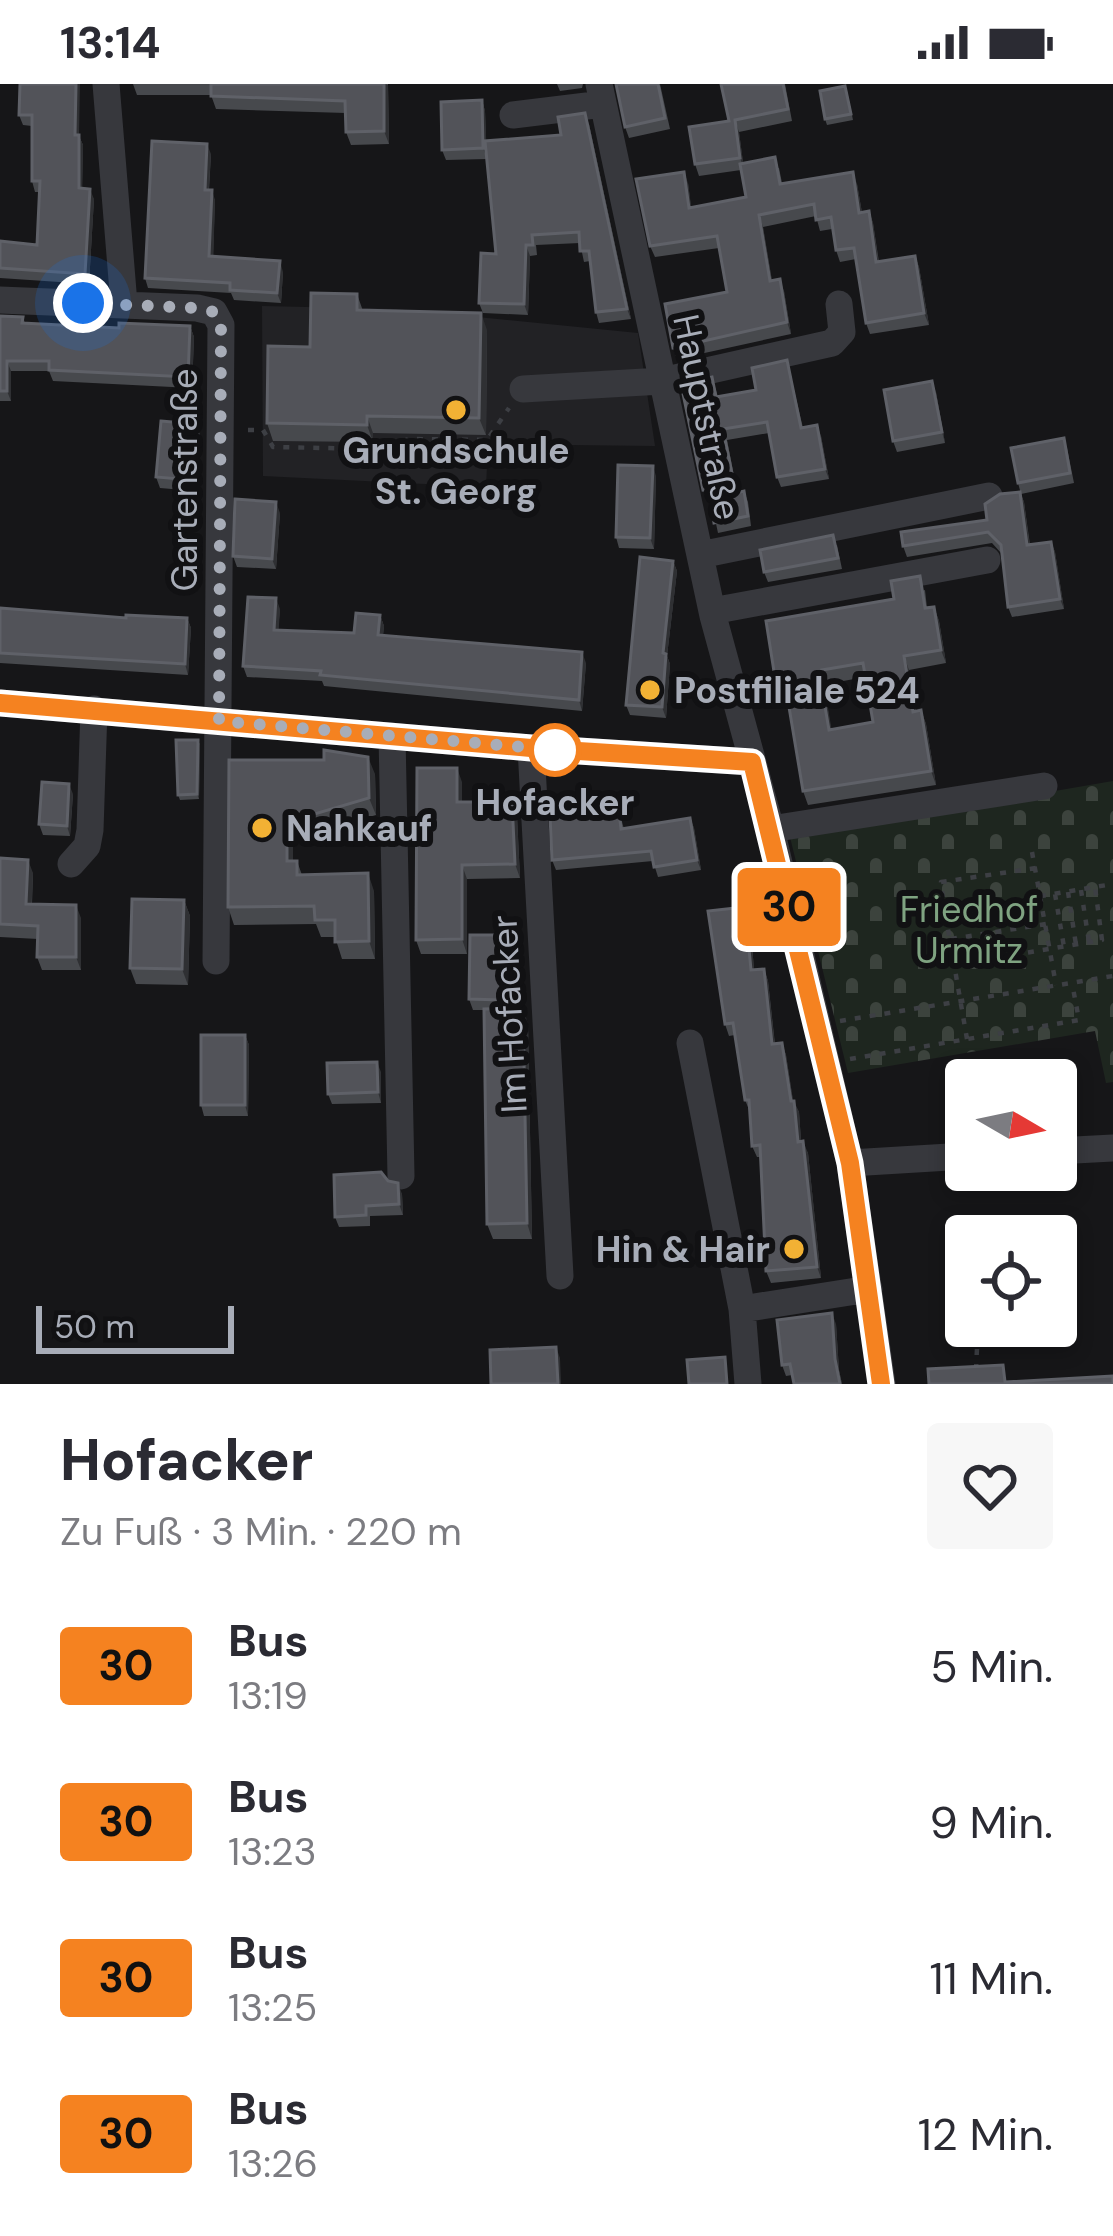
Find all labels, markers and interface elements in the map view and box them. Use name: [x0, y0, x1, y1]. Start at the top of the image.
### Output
text: 13:14: [60, 13, 161, 72]
your location: [53, 273, 113, 333]
street label: Hauptstraße: [662, 310, 752, 524]
street label: Gartenstraße: [161, 369, 208, 591]
marker: Grundschule St. Georg: [443, 397, 469, 423]
place label: Grundschule St. Georg: [342, 427, 570, 515]
place label: Postfiliale 524: [674, 667, 920, 714]
marker: Postfiliale 524: [637, 677, 663, 703]
marker: Hofacker: [530, 725, 580, 775]
place label: Hofacker: [476, 779, 634, 826]
place label: Nahkauf: [286, 805, 432, 852]
marker: Nahkauf: [249, 815, 275, 841]
line badge: 30: [735, 868, 843, 946]
text: 30: [762, 879, 816, 934]
park label: Friedhof Urmitz: [900, 886, 1038, 974]
street label: Im Hofacker: [480, 914, 538, 1114]
north arrow: [945, 1059, 1077, 1191]
map controls: [945, 1059, 1077, 1347]
button: locate: [945, 1215, 1077, 1347]
place label: Hin & Hair: [596, 1226, 770, 1273]
marker: Hin & Hair: [781, 1236, 807, 1262]
scale bar: [36, 1300, 234, 1353]
text: 50 m: [54, 1305, 135, 1348]
text: Hofacker: [60, 1423, 313, 1498]
button: heart: [927, 1423, 1053, 1549]
text: Zu Fuß · 3 Min. · 220 m: [60, 1506, 462, 1557]
text: Bus: [228, 1611, 308, 1670]
text: 5 Min.: [930, 1637, 1053, 1696]
text: 30: [99, 1638, 153, 1693]
text: 13:19: [228, 1670, 308, 1721]
text: Bus: [228, 1767, 308, 1826]
text: 9 Min.: [929, 1793, 1053, 1852]
text: 30: [99, 1794, 153, 1849]
text: 13:23: [228, 1826, 317, 1877]
text: Bus: [228, 1923, 308, 1982]
text: 11 Min.: [930, 1949, 1053, 2008]
text: 30: [99, 1950, 153, 2005]
text: 13:25: [228, 1982, 317, 2033]
text: Bus: [228, 2079, 308, 2138]
text: 12 Min.: [918, 2105, 1053, 2164]
text: 30: [99, 2106, 153, 2161]
text: 13:26: [228, 2138, 318, 2189]

